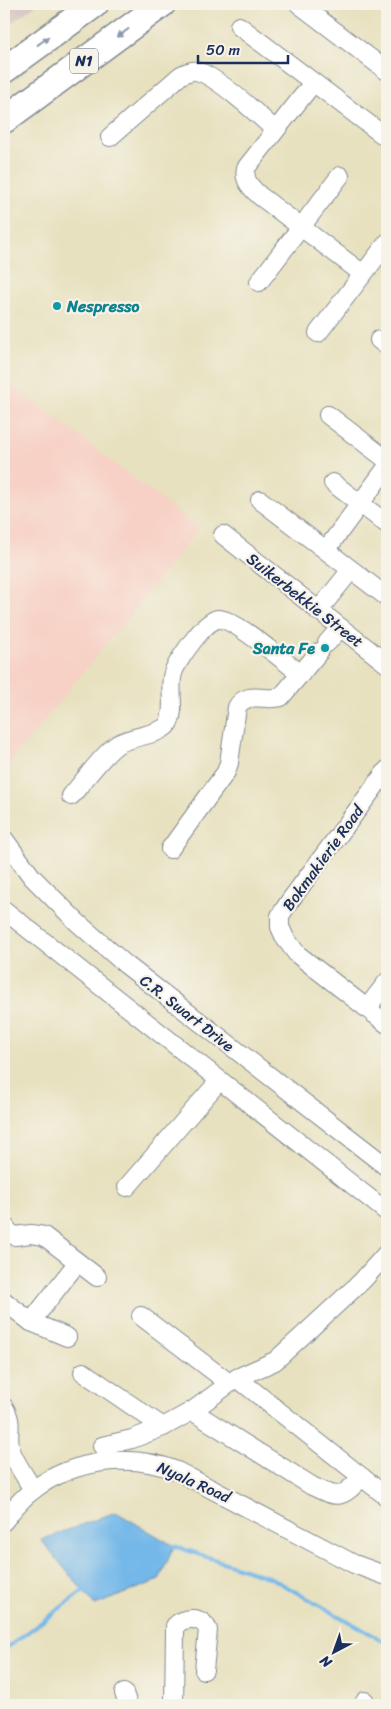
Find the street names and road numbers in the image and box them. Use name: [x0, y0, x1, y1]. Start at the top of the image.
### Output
road number: N1: [70, 48, 98, 74]
street label: Suikerbekkie Street: [240, 545, 370, 655]
street label: Bokmakierie Road: [274, 798, 372, 917]
street label: C.R. Swart Drive: [133, 966, 241, 1060]
street label: Nyala Road: [152, 1453, 237, 1512]

